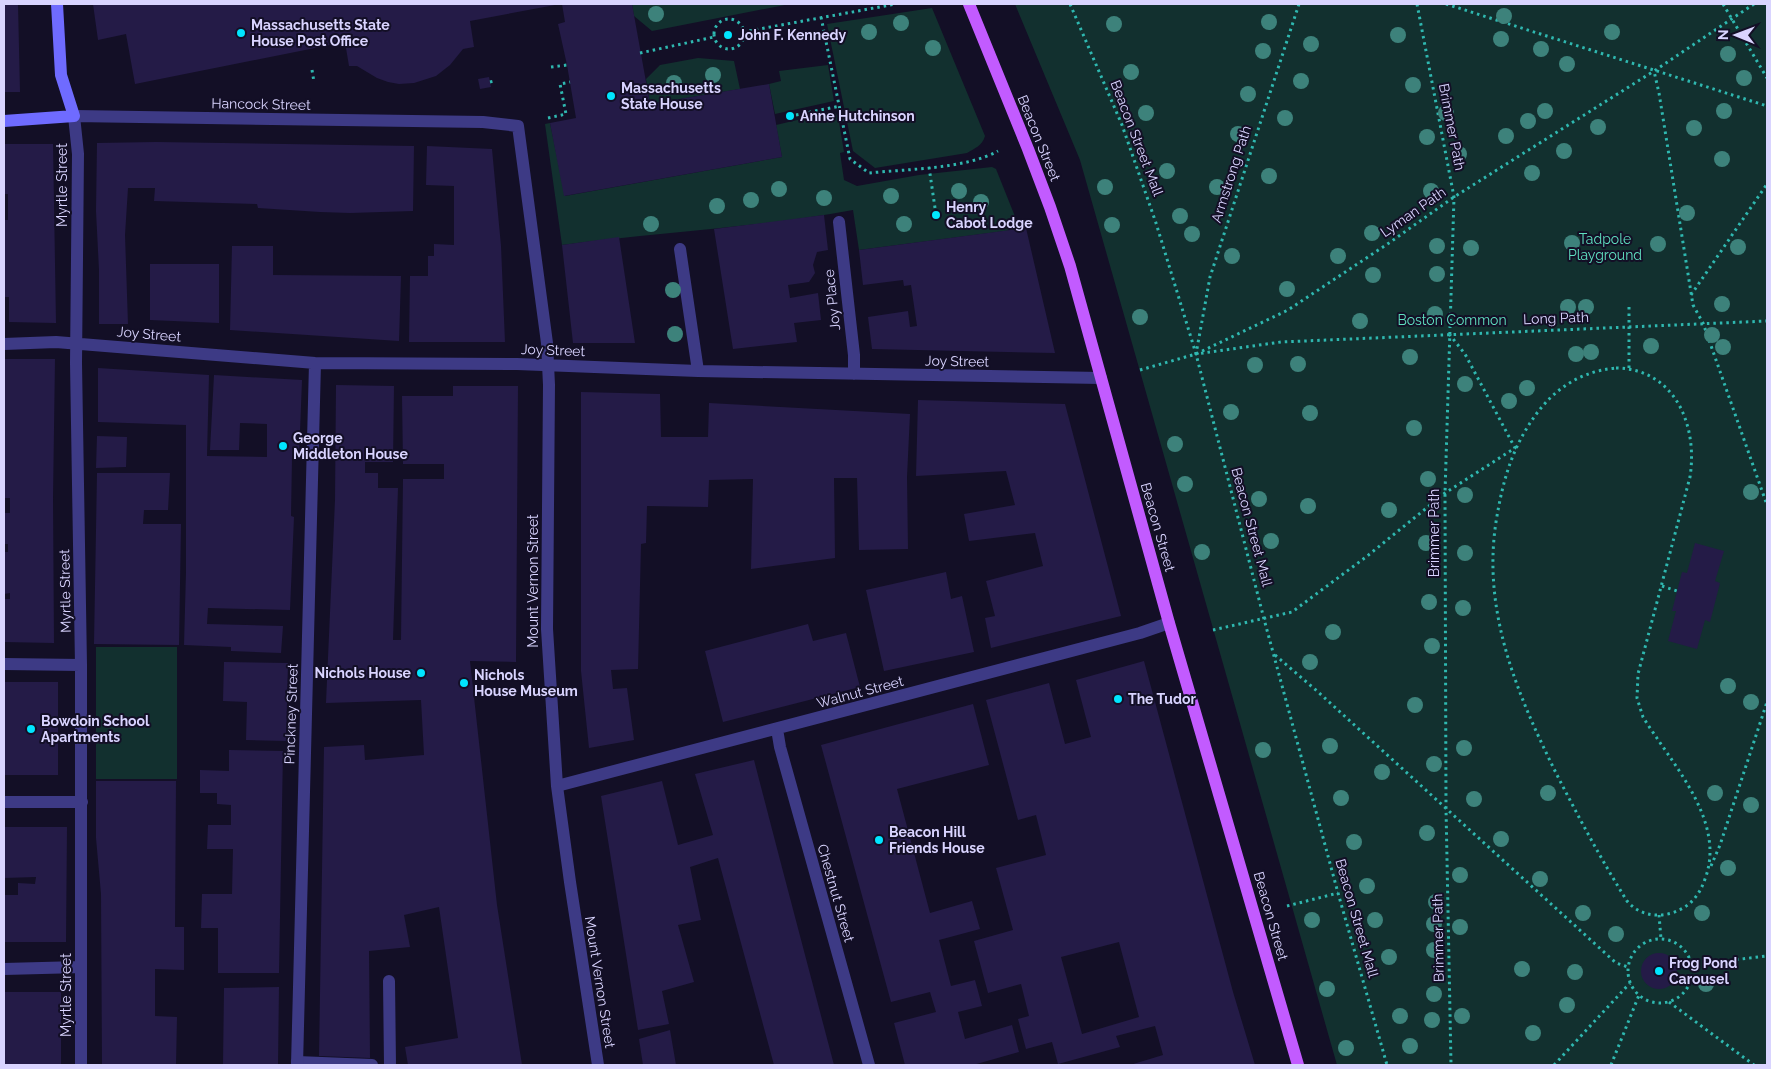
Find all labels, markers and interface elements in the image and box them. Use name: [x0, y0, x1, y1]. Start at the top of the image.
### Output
north arrow: [1711, 10, 1761, 60]
place label: Massachusetts State House Post Office: [251, 17, 390, 49]
marker: Massachusetts State House Post Office: [235, 27, 247, 39]
place label: John F. Kennedy: [738, 27, 847, 43]
marker: John F. Kennedy: [722, 29, 734, 41]
text: N: [1715, 29, 1731, 40]
street label: Beacon Street Mall: [1108, 78, 1167, 198]
place label: Massachusetts State House: [621, 80, 721, 112]
street label: Brimmer Path: [1436, 82, 1468, 172]
marker: Massachusetts State House: [605, 90, 617, 102]
street label: Beacon Street: [1014, 93, 1064, 184]
street label: Hancock Street: [211, 95, 311, 113]
place label: Anne Hutchinson: [800, 108, 915, 124]
marker: Anne Hutchinson: [784, 110, 796, 122]
street label: Armstrong Path: [1208, 123, 1254, 225]
street label: Myrtle Street: [54, 143, 70, 227]
street label: Lyman Path: [1377, 184, 1449, 240]
place label: Henry Cabot Lodge: [946, 199, 1033, 231]
marker: Henry Cabot Lodge: [930, 209, 942, 221]
park label: Tadpole Playground: [1568, 231, 1642, 263]
street label: Joy Place: [821, 269, 843, 331]
street label: Long Path: [1523, 309, 1589, 327]
park label: Boston Common: [1397, 312, 1507, 328]
street label: Joy Street: [116, 323, 182, 345]
street label: Joy Street: [521, 341, 586, 359]
street label: Joy Street: [925, 352, 990, 370]
place label: George Middleton House: [293, 430, 408, 462]
marker: George Middleton House: [277, 440, 289, 452]
street label: Beacon Street Mall: [1228, 466, 1276, 589]
street label: Beacon Street: [1138, 481, 1178, 574]
street label: Brimmer Path: [1426, 489, 1442, 577]
street label: Mount Vernon Street: [525, 514, 541, 648]
street label: Myrtle Street: [56, 549, 74, 633]
street label: Pinckney Street: [281, 663, 301, 765]
place label: Nichols House: [314, 665, 412, 681]
marker: Nichols House: [415, 667, 427, 679]
place label: Nichols House Museum: [474, 667, 578, 699]
street label: Walnut Street: [815, 673, 905, 711]
marker: Nichols House Museum: [458, 677, 470, 689]
place label: The Tudor: [1128, 691, 1196, 707]
marker: The Tudor: [1112, 693, 1124, 705]
place label: Bowdoin School Apartments: [41, 713, 150, 745]
marker: Bowdoin School Apartments: [25, 723, 37, 735]
place label: Beacon Hill Friends House: [889, 824, 985, 856]
marker: Beacon Hill Friends House: [873, 834, 885, 846]
street label: Chestnut Street: [814, 842, 858, 944]
street label: Beacon Street Mall: [1332, 857, 1382, 979]
street label: Beacon Street: [1251, 870, 1291, 963]
street label: Brimmer Path: [1429, 894, 1447, 982]
street label: Mount Vernon Street: [582, 915, 618, 1049]
street label: Myrtle Street: [58, 953, 74, 1037]
place label: Frog Pond Carousel: [1669, 955, 1737, 987]
marker: Frog Pond Carousel: [1653, 965, 1665, 977]

